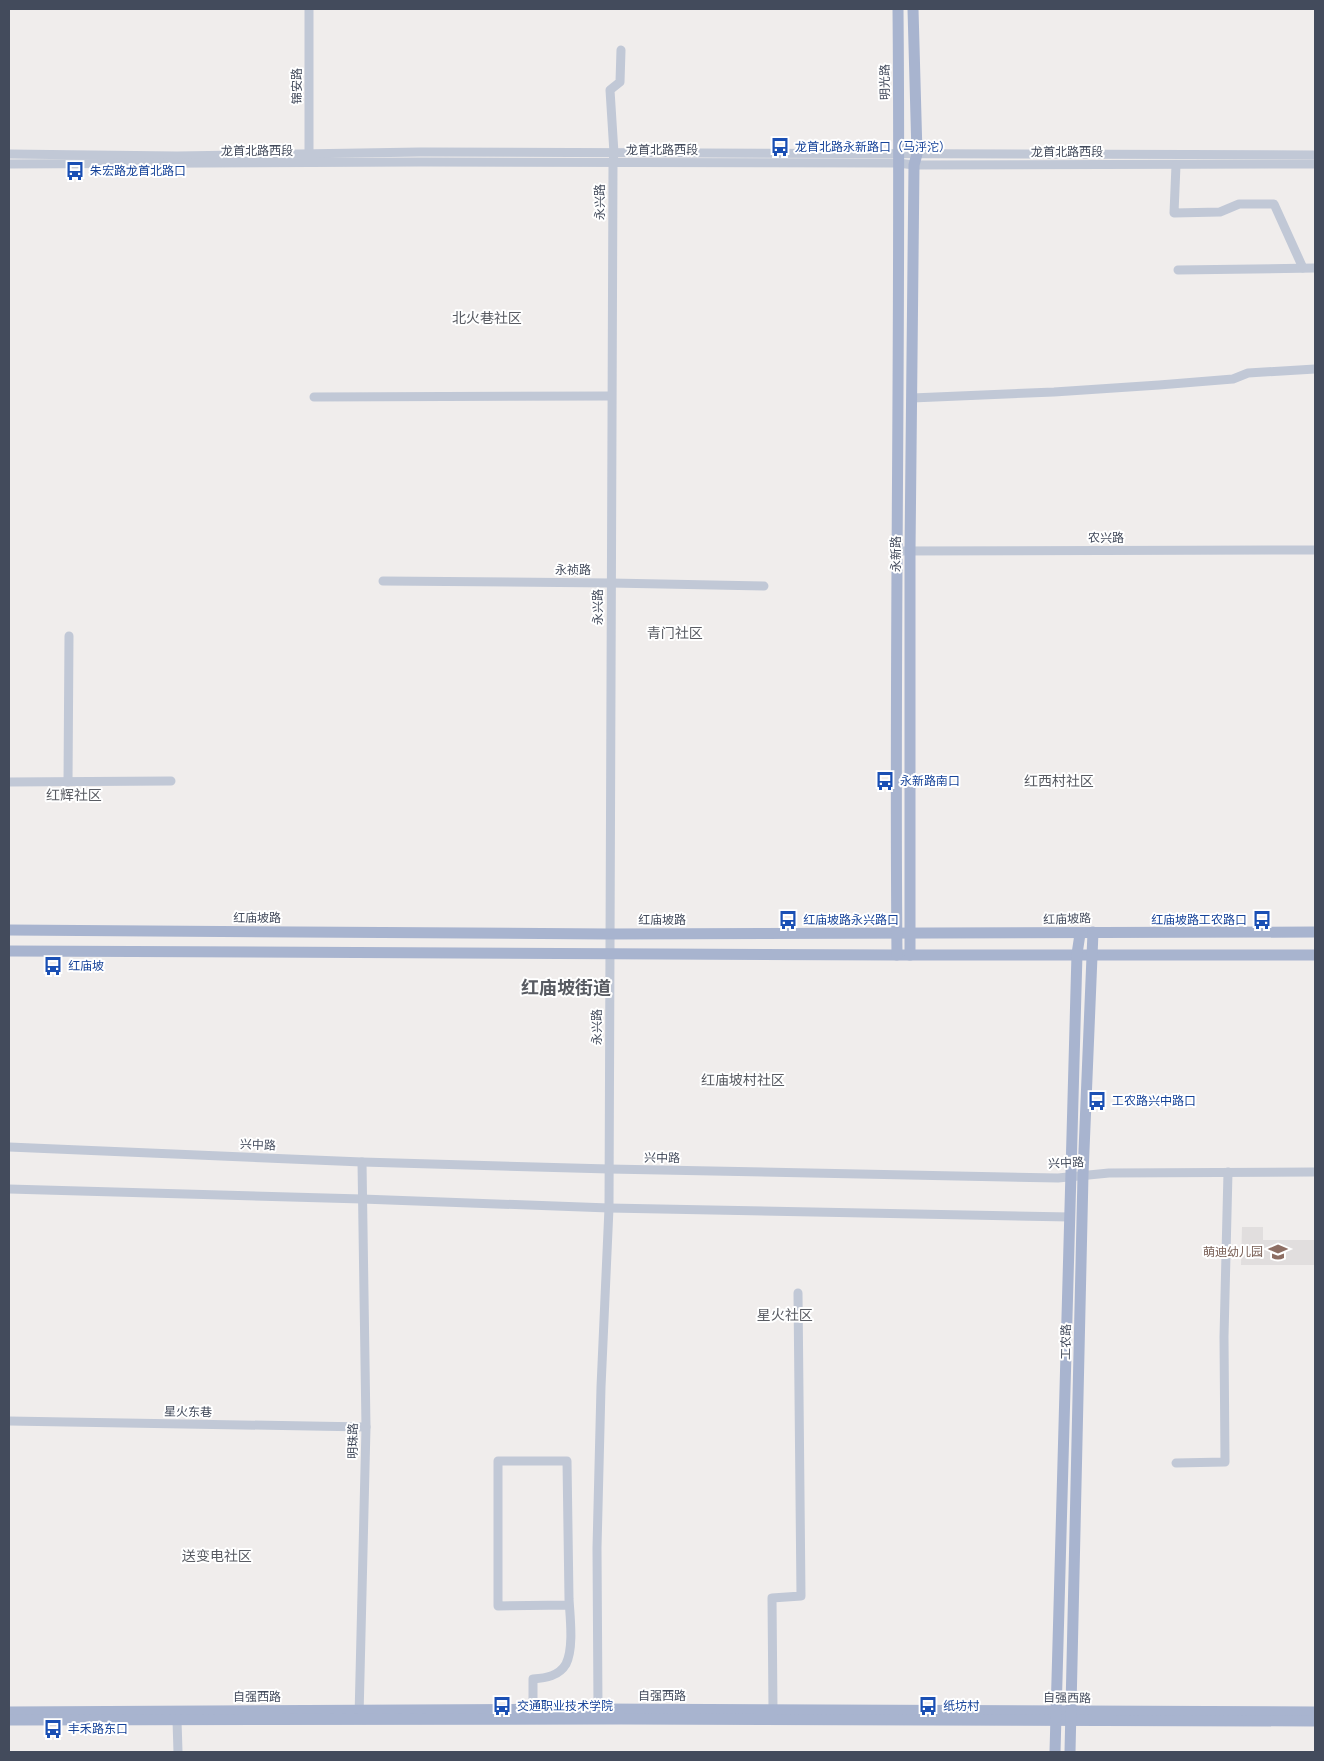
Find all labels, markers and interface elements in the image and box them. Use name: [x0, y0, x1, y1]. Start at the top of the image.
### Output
street label: 明光路: [878, 64, 892, 100]
street label: 锦安路: [290, 68, 304, 104]
bus stop icon: 龙首北路永新路口（马泘沱）: [769, 136, 791, 158]
place label: 龙首北路永新路口（马泘沱）: [795, 140, 951, 154]
street label: 龙首北路西段: [626, 143, 698, 157]
street label: 龙首北路西段: [221, 144, 293, 158]
street label: 龙首北路西段: [1031, 145, 1103, 159]
bus stop icon: 朱宏路龙首北路口: [64, 160, 86, 182]
place label: 朱宏路龙首北路口: [90, 164, 186, 178]
street label: 永兴路: [593, 184, 607, 220]
district label: 北火巷社区: [452, 310, 522, 327]
street label: 农兴路: [1088, 531, 1124, 545]
street label: 永新路: [889, 536, 903, 572]
street label: 永祯路: [555, 563, 591, 577]
street label: 永兴路: [591, 589, 605, 625]
district label: 青门社区: [647, 625, 703, 642]
bus stop icon: 永新路南口: [874, 770, 896, 792]
district label: 红西村社区: [1024, 773, 1094, 790]
place label: 永新路南口: [900, 774, 960, 788]
district label: 红辉社区: [46, 787, 102, 804]
bus stop icon: 红庙坡路永兴路口: [777, 909, 799, 931]
bus stop icon: 红庙坡路工农路口: [1251, 909, 1273, 931]
street label: 红庙坡路: [233, 911, 281, 925]
street label: 红庙坡路: [1043, 911, 1091, 927]
street label: 红庙坡路: [638, 913, 686, 927]
place label: 红庙坡路永兴路口: [803, 913, 899, 927]
place label: 红庙坡路工农路口: [1151, 913, 1247, 927]
bus stop icon: 红庙坡: [42, 955, 64, 977]
place label: 红庙坡: [68, 959, 104, 973]
district label: 红庙坡街道: [521, 977, 611, 999]
street label: 永兴路: [590, 1009, 604, 1045]
district label: 红庙坡村社区: [701, 1072, 785, 1089]
bus stop icon: 工农路兴中路口: [1086, 1090, 1108, 1112]
place label: 工农路兴中路口: [1112, 1094, 1196, 1108]
street label: 兴中路: [240, 1137, 276, 1153]
street label: 兴中路: [644, 1151, 680, 1165]
street label: 兴中路: [1048, 1155, 1084, 1171]
school or university icon: 萌迪幼儿园: [1267, 1241, 1289, 1263]
place label: 萌迪幼儿园: [1203, 1245, 1263, 1259]
district label: 星火社区: [757, 1307, 813, 1324]
street label: 工农路: [1059, 1324, 1073, 1360]
street label: 星火东巷: [164, 1405, 212, 1419]
street label: 明珠路: [346, 1423, 360, 1459]
district label: 送变电社区: [182, 1548, 252, 1565]
street label: 自强西路: [638, 1689, 686, 1703]
street label: 自强西路: [233, 1690, 281, 1704]
street label: 自强西路: [1043, 1691, 1091, 1705]
bus stop icon: 交通职业技术学院: [491, 1695, 513, 1717]
bus stop icon: 纸坊村: [917, 1695, 939, 1717]
place label: 交通职业技术学院: [517, 1699, 613, 1713]
place label: 纸坊村: [943, 1699, 980, 1713]
bus stop icon: 丰禾路东口: [42, 1718, 64, 1740]
place label: 丰禾路东口: [68, 1722, 128, 1736]

